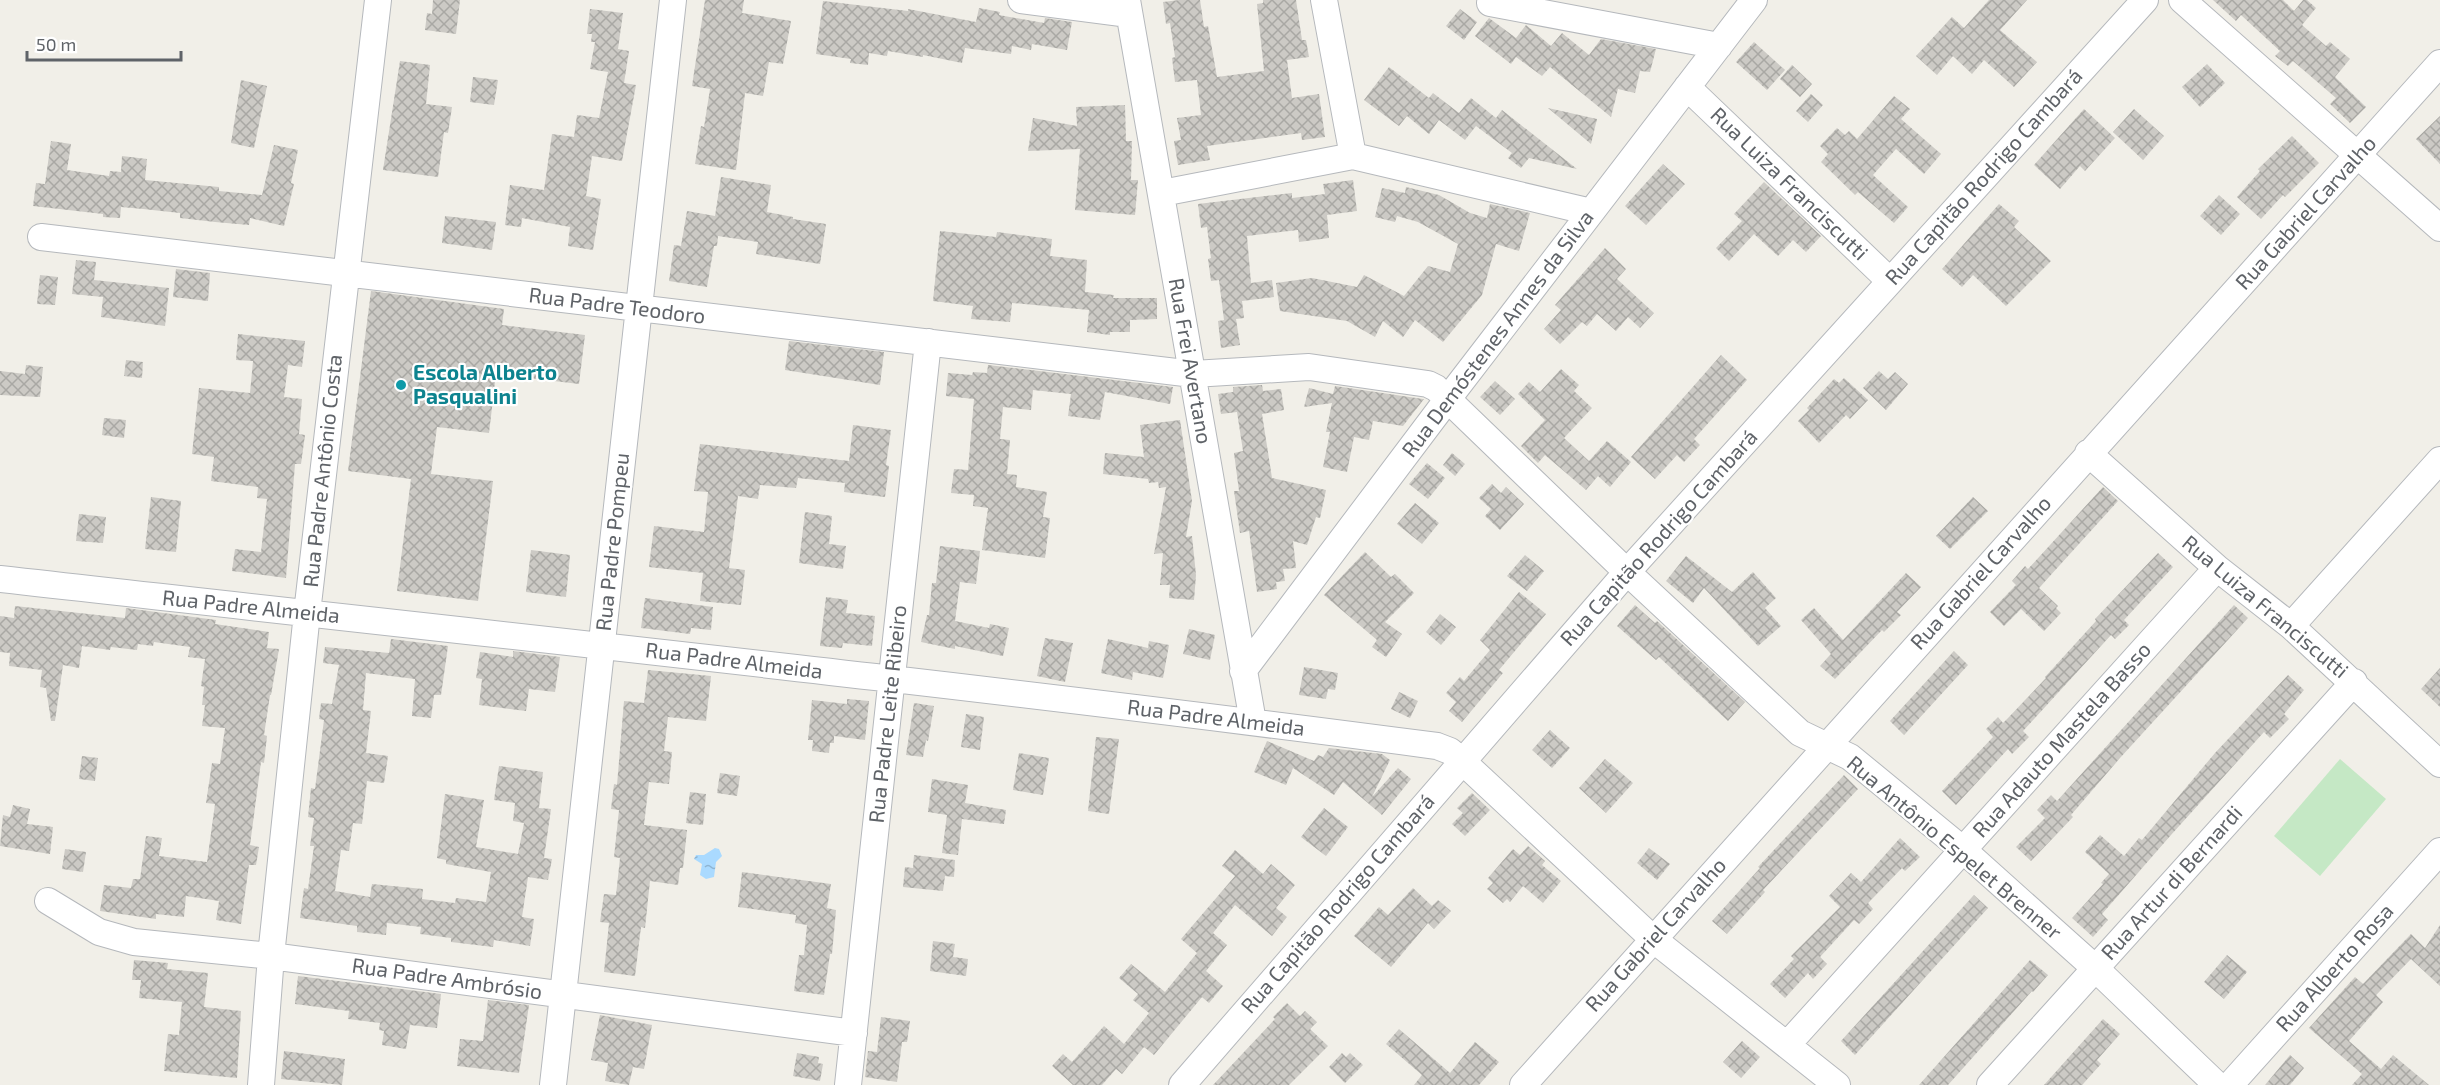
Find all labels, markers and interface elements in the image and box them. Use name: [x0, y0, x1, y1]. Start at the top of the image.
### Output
scale bar: [27, 24, 182, 62]
text: 50 m: [36, 33, 76, 55]
street label: Rua Capitão Rodrigo Cambará: [1879, 63, 2087, 289]
street label: Rua Luiza Franciscutti: [1706, 101, 1874, 264]
street label: Rua Gabriel Carvalho: [2229, 130, 2380, 294]
street label: Rua Demóstenes Annes da Silva: [1396, 205, 1598, 461]
street label: Rua Frei Avertano: [1165, 276, 1218, 446]
street label: Rua Padre Teodoro: [527, 281, 707, 328]
street label: Rua Padre Antônio Costa: [297, 353, 346, 588]
place label: Escola Alberto Pasqualini: [413, 359, 557, 408]
marker: Escola Alberto Pasqualini: [394, 378, 408, 392]
street label: Rua Capitão Rodrigo Cambará: [1554, 424, 1762, 650]
street label: Rua Padre Pompeu: [590, 451, 633, 632]
street label: Rua Gabriel Carvalho: [1904, 490, 2055, 654]
street label: Rua Luiza Franciscutti: [2178, 529, 2354, 683]
street label: Rua Padre Almeida: [161, 584, 341, 627]
street label: Rua Padre Leite Ribeiro: [863, 604, 910, 824]
street label: Rua Padre Almeida: [644, 636, 824, 683]
street label: Rua Adauto Mastela Basso: [1967, 636, 2155, 842]
street label: Rua Padre Almeida: [1126, 693, 1306, 740]
street label: Rua Antônio Espelet Brenner: [1843, 750, 2068, 944]
street label: Rua Capitão Rodrigo Cambará: [1235, 788, 1439, 1018]
street label: Rua Artur di Bernardi: [2095, 800, 2247, 964]
street label: Rua Gabriel Carvalho: [1579, 852, 1730, 1016]
street label: Rua Alberto Rosa: [2270, 898, 2398, 1036]
street label: Rua Padre Ambrósio: [350, 952, 544, 1003]

